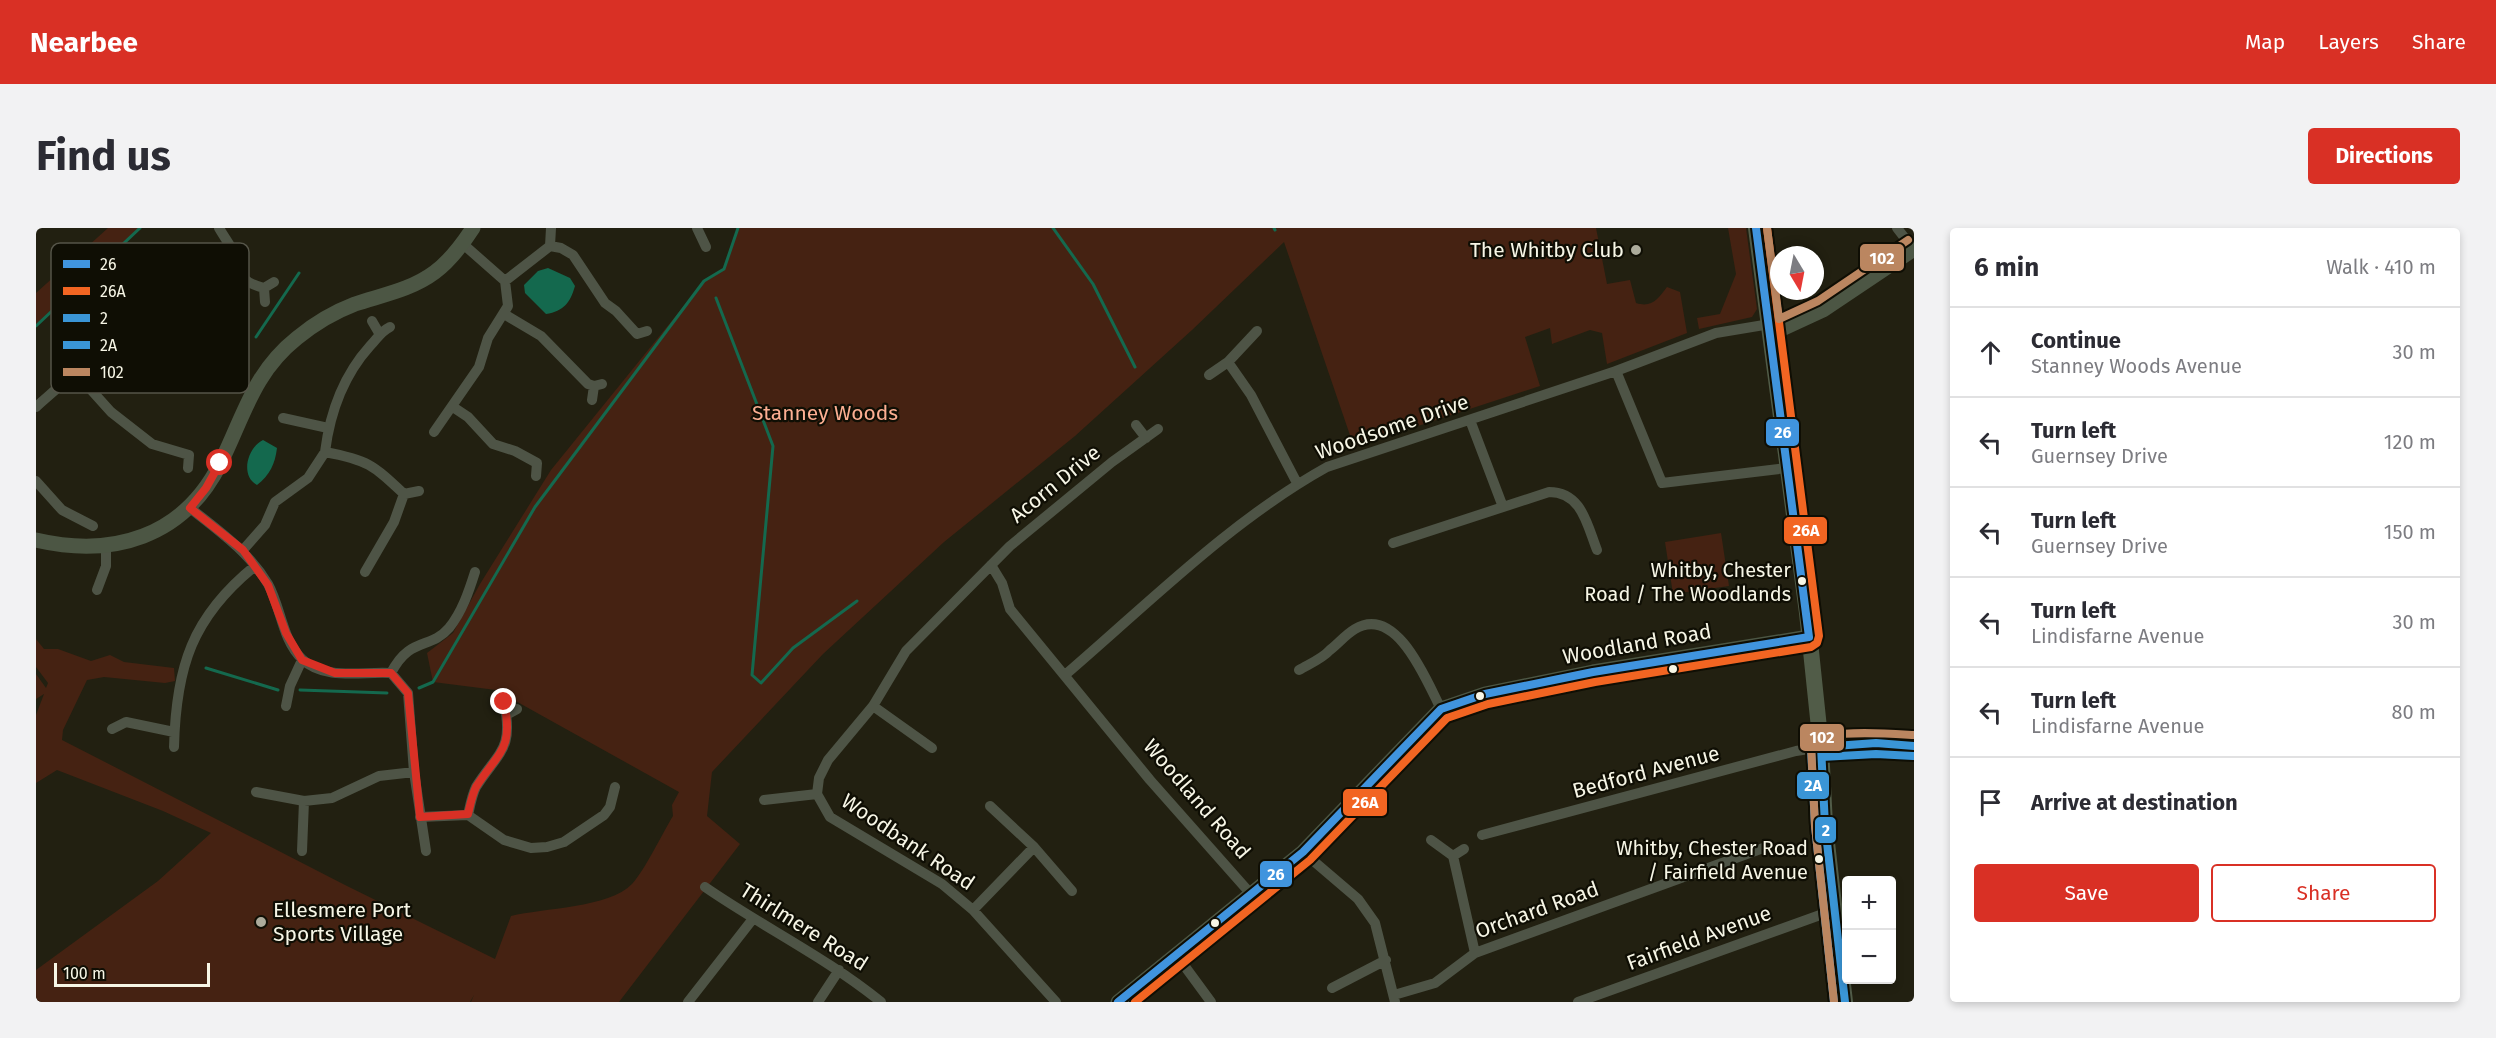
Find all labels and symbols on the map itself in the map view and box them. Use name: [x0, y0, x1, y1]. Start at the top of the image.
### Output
place label: The Whitby Club: [1470, 237, 1624, 263]
legend: [51, 243, 249, 393]
marker: The Whitby Club: [1629, 243, 1643, 257]
line badge: 102: [1859, 243, 1905, 272]
north arrow: [1770, 246, 1824, 300]
text: 102: [1870, 249, 1894, 268]
text: 26: [100, 255, 116, 274]
text: 26A: [100, 282, 126, 301]
text: 2: [100, 309, 108, 328]
text: 2A: [100, 336, 118, 355]
text: 102: [100, 363, 124, 382]
street label: Woodsome Drive: [1312, 389, 1472, 465]
park label: Stanney Woods: [752, 400, 898, 426]
line badge: 26: [1765, 418, 1800, 447]
text: 26: [1774, 423, 1792, 442]
street label: Acorn Drive: [1004, 440, 1106, 528]
route start: [206, 449, 232, 475]
line badge: 26A: [1783, 516, 1828, 545]
text: 26A: [1793, 521, 1820, 540]
place label: Whitby, Chester Road / The Woodlands: [1584, 558, 1791, 606]
marker: Whitby, Chester Road / The Woodlands: [1796, 575, 1808, 587]
street label: Woodland Road: [1561, 618, 1713, 670]
unlabelled marker: [1667, 663, 1679, 675]
route end: [490, 688, 516, 714]
unlabelled marker: [1474, 690, 1486, 702]
line badge: 102: [1799, 723, 1845, 752]
text: 102: [1810, 728, 1834, 747]
street label: Woodland Road: [1138, 734, 1256, 864]
street label: Bedford Avenue: [1570, 740, 1722, 804]
line badge: 2A: [1796, 771, 1830, 800]
text: 2A: [1804, 776, 1822, 795]
street label: Woodbank Road: [836, 788, 980, 896]
line badge: 26A: [1342, 788, 1388, 817]
text: 26A: [1352, 793, 1379, 812]
line badge: 2: [1814, 816, 1837, 844]
text: 2: [1822, 821, 1830, 840]
place label: Whitby, Chester Road / Fairfield Avenue: [1616, 836, 1808, 884]
marker: Whitby, Chester Road / Fairfield Avenue: [1813, 853, 1825, 865]
line badge: 26: [1259, 860, 1293, 888]
text: 26: [1267, 865, 1285, 884]
street label: Orchard Road: [1472, 876, 1602, 944]
street label: Thirlmere Road: [735, 877, 873, 977]
place label: Ellesmere Port Sports Village: [273, 897, 411, 947]
street label: Fairfield Avenue: [1623, 900, 1775, 976]
marker: Ellesmere Port Sports Village: [254, 915, 268, 929]
unlabelled marker: [1209, 917, 1221, 929]
scale bar: [54, 960, 210, 988]

